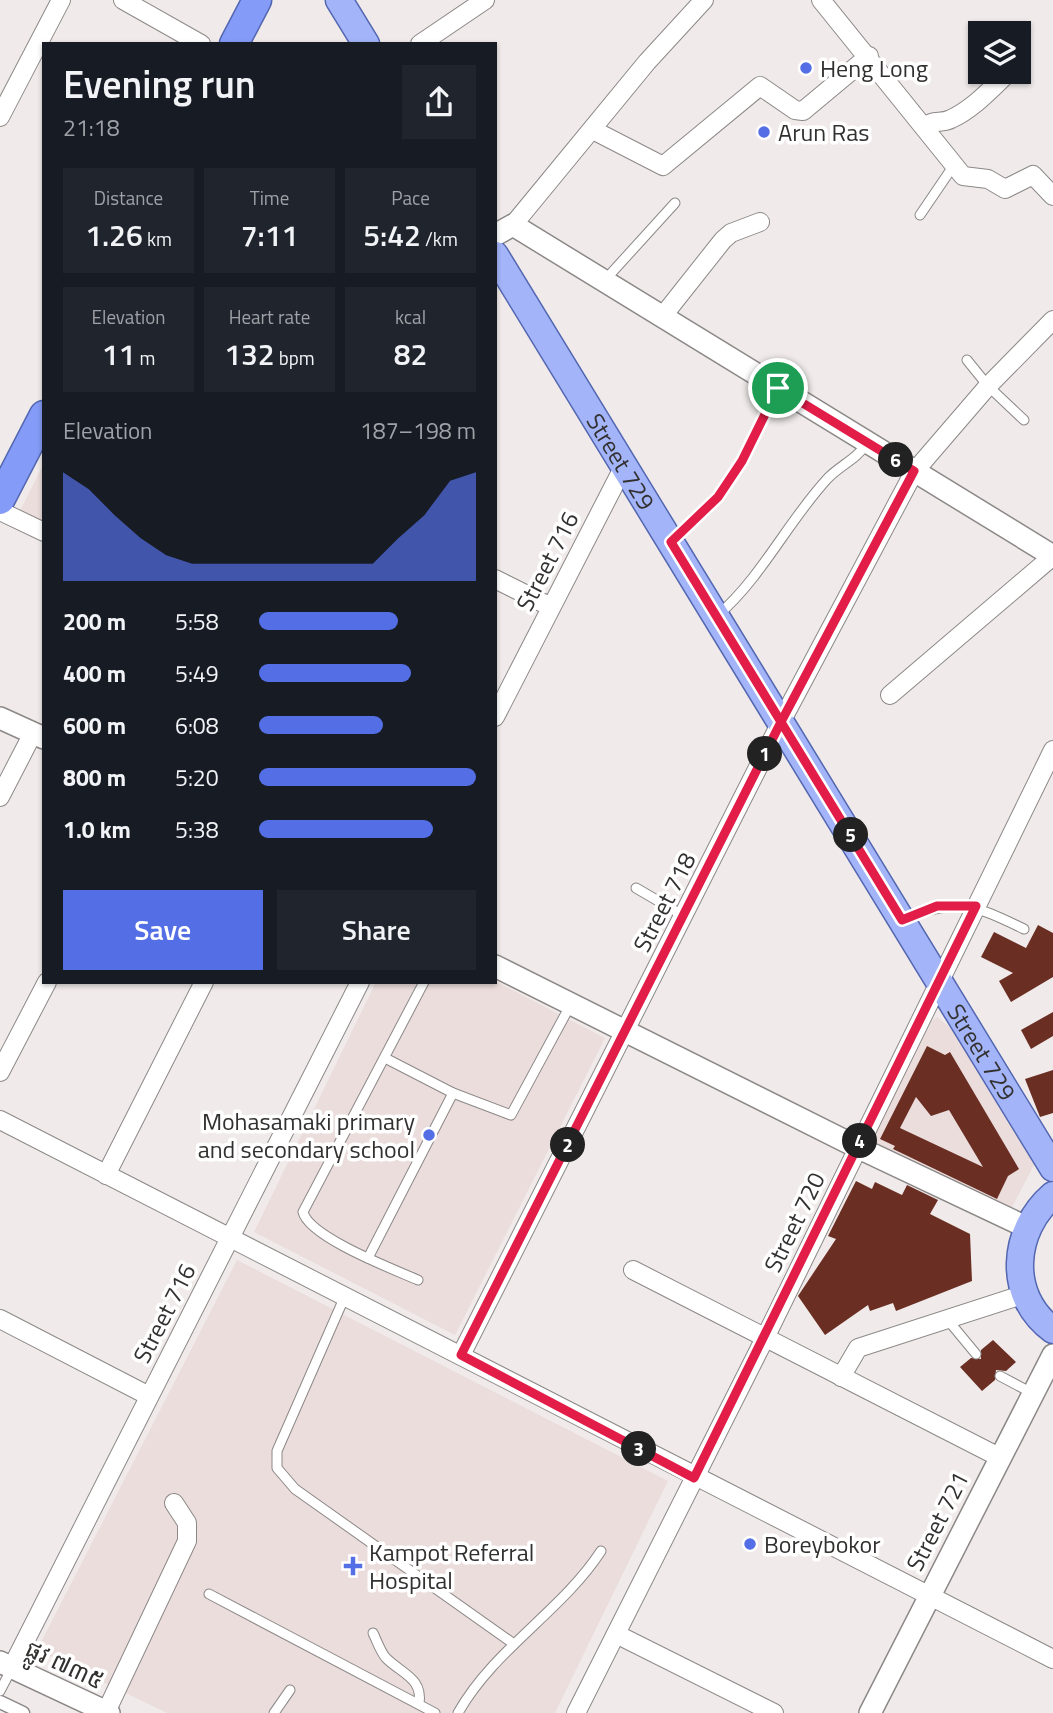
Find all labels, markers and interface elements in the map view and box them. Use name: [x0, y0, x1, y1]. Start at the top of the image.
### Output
map controls: [968, 21, 1031, 84]
button: layers: [968, 21, 1031, 84]
place label: Heng Long: [820, 50, 928, 86]
text: Evening run: [63, 55, 256, 113]
marker: Heng Long: [798, 60, 814, 76]
button: share: [402, 65, 476, 139]
text: 21:18: [63, 110, 120, 145]
place label: Arun Ras: [778, 114, 870, 150]
marker: Arun Ras: [756, 124, 772, 140]
text: Distance: [94, 183, 163, 212]
text: Time: [250, 183, 289, 212]
text: Pace: [391, 183, 430, 212]
text: 1.26: [85, 212, 143, 258]
text: 7:11: [241, 212, 298, 258]
text: 5:42: [363, 212, 421, 258]
text: km: [143, 224, 172, 253]
text: /km: [421, 224, 458, 253]
text: Elevation: [92, 302, 165, 331]
text: Heart rate: [229, 302, 310, 331]
text: kcal: [395, 302, 426, 331]
text: 11: [102, 331, 135, 377]
text: 132: [224, 331, 275, 377]
text: 82: [394, 331, 427, 377]
text: m: [135, 343, 155, 372]
text: bpm: [275, 343, 315, 372]
pin: [748, 358, 808, 418]
icon: arrive: [759, 369, 797, 407]
street label: Street 729: [578, 406, 665, 517]
text: Elevation: [63, 413, 152, 448]
text: 187–198 m: [360, 413, 476, 448]
pin: 6: [878, 442, 914, 477]
text: 6: [890, 445, 901, 474]
street label: Street 716: [507, 505, 587, 617]
text: 200 m: [63, 604, 126, 639]
text: 5:58: [175, 604, 219, 639]
text: 400 m: [63, 656, 126, 691]
text: 5:49: [175, 656, 219, 691]
text: 600 m: [63, 708, 126, 743]
text: 6:08: [175, 708, 219, 743]
pin: 1: [748, 736, 782, 772]
text: 1: [759, 739, 770, 768]
text: 800 m: [63, 760, 126, 795]
text: 5:20: [175, 760, 219, 795]
text: 1.0 km: [63, 812, 131, 847]
text: 5:38: [175, 812, 219, 847]
pin: 5: [834, 818, 868, 852]
text: 5: [845, 820, 856, 849]
street label: Street 718: [624, 846, 704, 958]
button: Save: [63, 890, 263, 970]
button: Share: [277, 890, 476, 970]
street label: Street 729: [939, 997, 1025, 1107]
place label: Mohasamaki primary and secondary school: [198, 1103, 415, 1167]
pin: 4: [842, 1124, 878, 1158]
text: 4: [854, 1126, 865, 1155]
marker: Mohasamaki primary and secondary school: [421, 1127, 437, 1143]
pin: 2: [550, 1128, 586, 1162]
text: 2: [562, 1130, 573, 1159]
street label: Street 720: [754, 1166, 834, 1278]
street label: Street 716: [124, 1257, 204, 1369]
pin: 3: [622, 1432, 656, 1466]
text: 3: [633, 1434, 644, 1463]
street label: Street 721: [897, 1465, 977, 1577]
place label: Boreybokor: [764, 1526, 880, 1562]
place label: Kampot Referral Hospital: [369, 1534, 534, 1598]
marker: Boreybokor: [742, 1536, 758, 1552]
marker: Kampot Referral Hospital: [343, 1556, 363, 1576]
street label: ផ្លូវ ៧៣៥: [18, 1630, 110, 1702]

